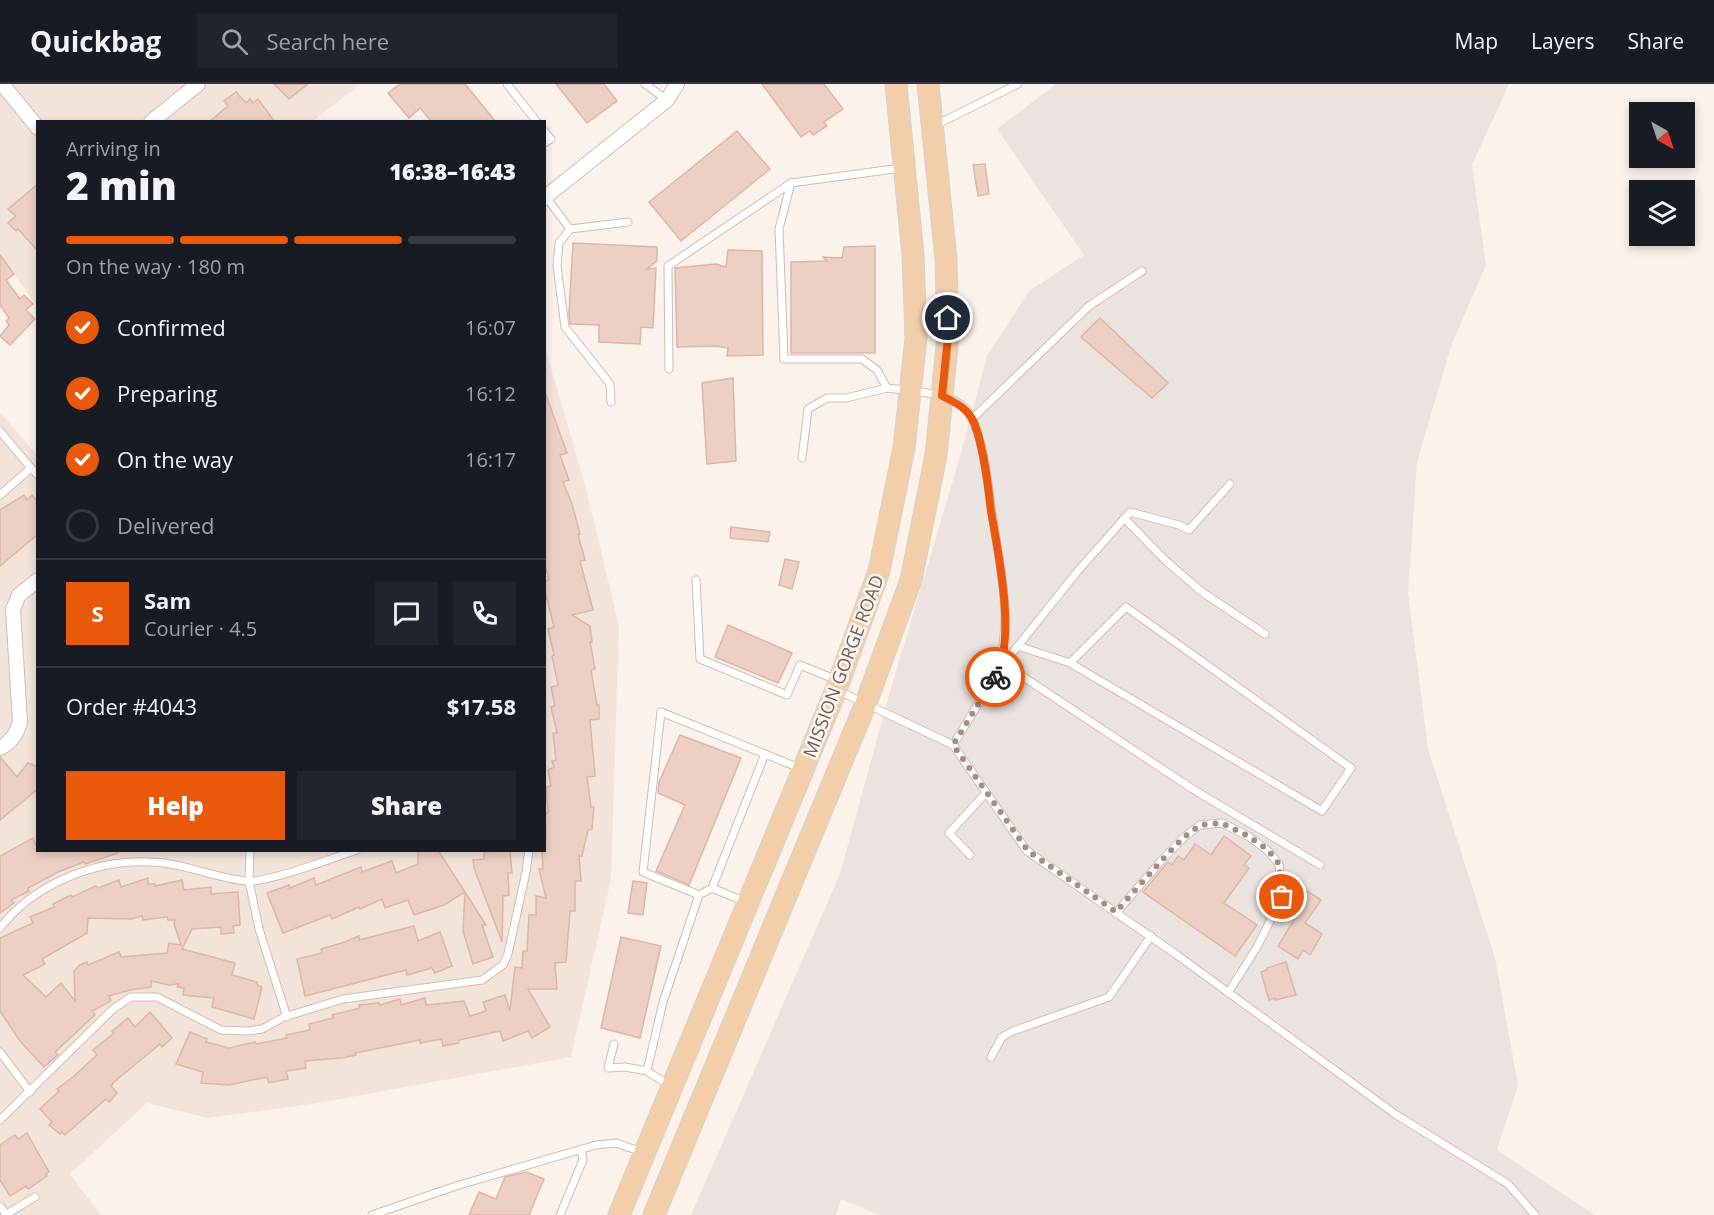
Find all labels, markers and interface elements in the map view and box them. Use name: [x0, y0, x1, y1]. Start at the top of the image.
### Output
search box: [197, 14, 617, 68]
text: Quickbag: [30, 22, 161, 60]
icon: search: [218, 25, 251, 58]
text: Search here: [266, 26, 389, 56]
text: Map: [1455, 27, 1498, 55]
text: Layers: [1531, 27, 1595, 55]
text: Share: [1628, 27, 1684, 55]
north arrow: [1629, 102, 1695, 168]
map controls: [1629, 102, 1695, 246]
text: Arriving in: [66, 135, 161, 162]
text: 16:38–16:43: [389, 156, 516, 186]
text: 2 min: [66, 158, 177, 211]
button: layers: [1629, 180, 1695, 246]
text: On the way · 180 m: [66, 253, 245, 280]
pin: [922, 292, 973, 343]
icon: home: [931, 301, 964, 334]
icon: check: [66, 311, 99, 344]
text: Confirmed: [117, 312, 226, 342]
text: 16:07: [465, 314, 516, 341]
icon: check: [66, 377, 99, 410]
text: Preparing: [117, 378, 217, 408]
text: 16:12: [465, 380, 516, 407]
icon: check: [66, 443, 99, 476]
text: On the way: [117, 444, 233, 474]
text: 16:17: [465, 446, 516, 473]
text: Delivered: [117, 510, 215, 540]
street label: MISSION GORGE ROAD: [797, 571, 889, 761]
button: chat: [375, 582, 438, 645]
button: phone: [453, 582, 516, 645]
text: Sam: [144, 585, 191, 615]
text: S: [91, 598, 104, 628]
text: Courier · 4.5: [144, 615, 257, 642]
courier: [965, 647, 1025, 707]
icon: bike: [979, 661, 1012, 694]
text: Order #4043: [66, 691, 197, 721]
text: $17.58: [447, 691, 516, 721]
button: Help: [66, 771, 285, 840]
button: Share: [297, 771, 516, 840]
pin: [1256, 871, 1307, 922]
icon: bag: [1265, 880, 1298, 913]

